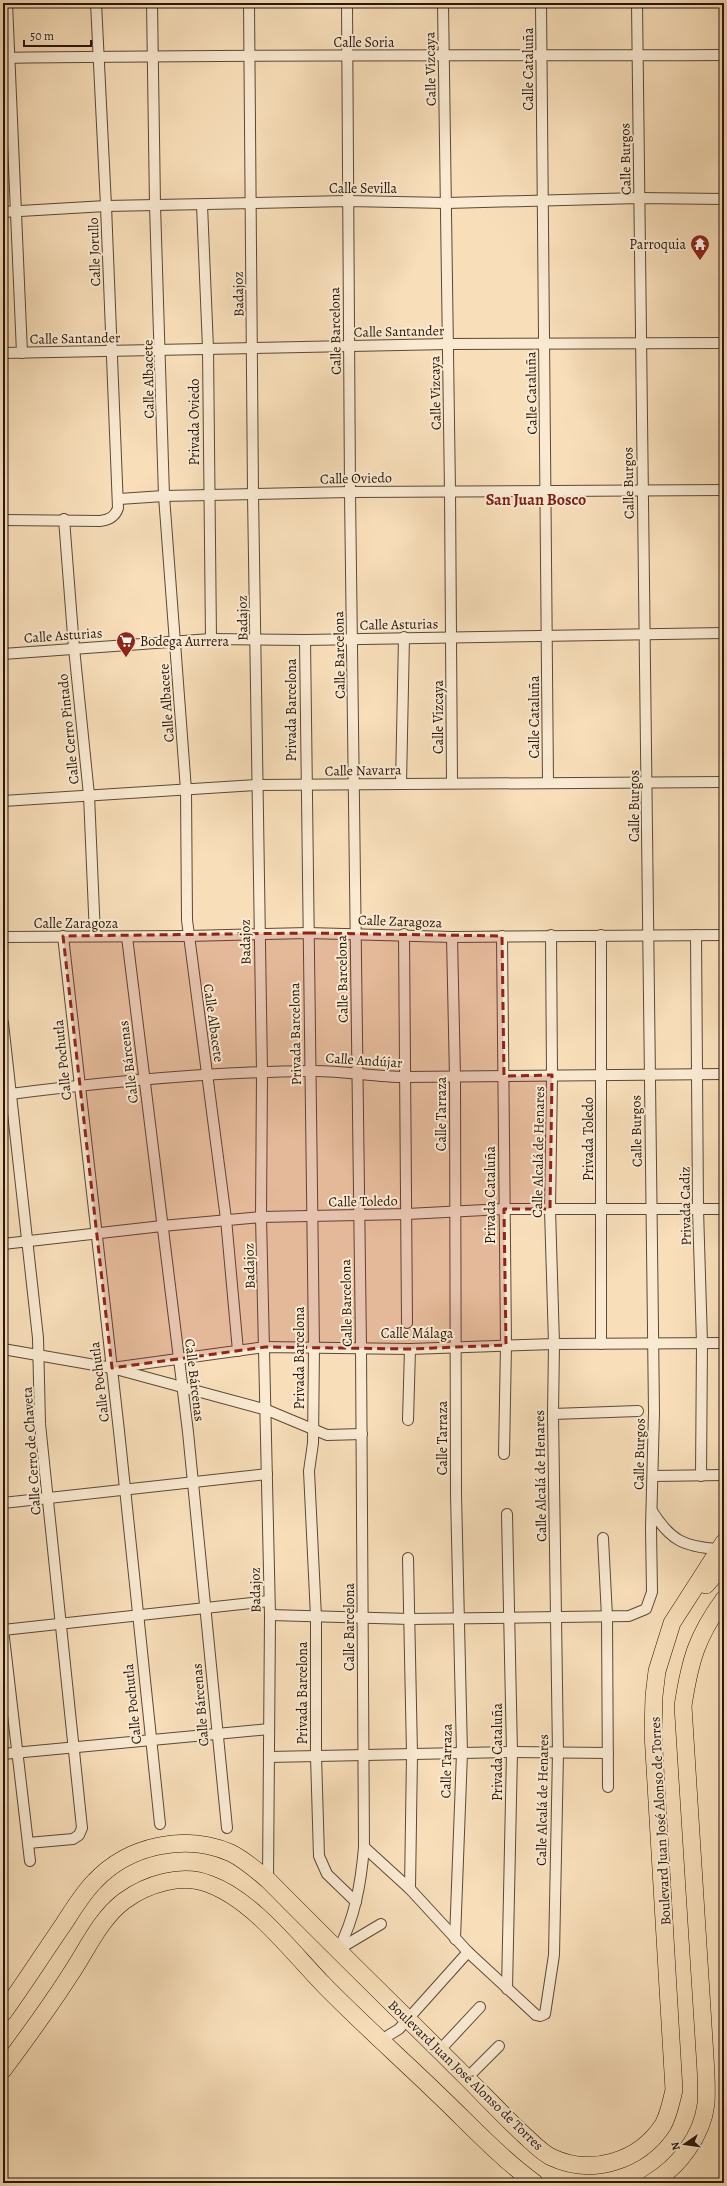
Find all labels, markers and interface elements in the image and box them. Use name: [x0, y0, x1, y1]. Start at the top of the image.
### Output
scale bar: [24, 22, 91, 48]
street label: Calle Cataluña: [519, 27, 538, 110]
text: 50 m: [30, 28, 54, 44]
street label: Calle Vizcaya: [420, 31, 441, 106]
street label: Calle Soria: [333, 33, 395, 52]
street label: Calle Burgos: [615, 123, 636, 195]
street label: Calle Sevilla: [329, 179, 398, 198]
street label: Calle Jorullo: [84, 217, 105, 287]
temple icon: Parroquia: [689, 233, 711, 261]
place label: Parroquia: [629, 235, 686, 254]
street label: Badajoz: [229, 271, 248, 317]
street label: Calle Barcelona: [325, 286, 346, 375]
street label: Calle Santander: [354, 321, 445, 342]
street label: Calle Santander: [30, 328, 121, 349]
street label: Calle Albacete: [138, 339, 159, 419]
street label: Calle Cataluña: [521, 351, 542, 435]
street label: Calle Vizcaya: [425, 355, 446, 430]
street label: Privada Oviedo: [185, 378, 204, 466]
street label: Calle Burgos: [618, 447, 639, 519]
street label: Calle Oviedo: [320, 468, 392, 489]
district label: San Juan Bosco: [486, 489, 586, 511]
street label: Badajoz: [233, 595, 252, 641]
street label: Calle Barcelona: [329, 610, 350, 699]
street label: Calle Asturias: [360, 614, 438, 635]
street label: Calle Asturias: [23, 623, 103, 648]
supermarket icon: Bodega Aurrera: [115, 630, 137, 658]
place label: Bodega Aurrera: [140, 632, 230, 651]
street label: Privada Barcelona: [282, 658, 301, 761]
street label: Calle Albacete: [154, 663, 179, 743]
street label: Calle Cerro Pintado: [53, 673, 84, 785]
street label: Calle Cataluña: [525, 675, 544, 758]
street label: Calle Vizcaya: [429, 679, 448, 754]
street label: Calle Navarra: [324, 760, 402, 781]
street label: Calle Burgos: [625, 770, 644, 842]
street label: Calle Zaragoza: [358, 911, 443, 932]
street label: Calle Zaragoza: [34, 914, 119, 933]
street label: Badajoz: [236, 919, 255, 965]
street label: Calle Barcelona: [332, 934, 353, 1023]
street label: Privada Barcelona: [285, 982, 306, 1086]
street label: Calle Albacete: [199, 983, 228, 1064]
street label: Calle Pochutla: [49, 1018, 76, 1101]
street label: Calle Bárcenas: [114, 1020, 143, 1104]
street label: Calle Andújar: [325, 1048, 404, 1073]
street label: Calle Tarraza: [432, 1076, 451, 1151]
street label: Calle Alcalá de Henares: [528, 1086, 549, 1218]
street label: Calle Burgos: [626, 1095, 647, 1167]
street label: Privada Toledo: [579, 1097, 598, 1181]
street label: Privada Cataluña: [481, 1146, 500, 1244]
street label: Privada Cadiz: [675, 1166, 696, 1246]
street label: Calle Toledo: [328, 1191, 398, 1212]
street label: Badajoz: [239, 1243, 260, 1289]
street label: Calle Barcelona: [336, 1258, 357, 1347]
street label: Privada Barcelona: [290, 1306, 309, 1409]
street label: Calle Málaga: [381, 1324, 454, 1343]
street label: Calle Bárcenas: [180, 1338, 209, 1422]
street label: Calle Pochutla: [85, 1340, 114, 1423]
street label: Calle Cerro de Chaveta: [17, 1386, 45, 1516]
street label: Calle Tarraza: [433, 1400, 452, 1475]
street label: Calle Alcalá de Henares: [530, 1410, 551, 1542]
street label: Calle Burgos: [629, 1418, 650, 1490]
street label: Badajoz: [246, 1567, 265, 1613]
street label: Calle Barcelona: [340, 1583, 359, 1671]
street label: Privada Barcelona: [293, 1641, 312, 1744]
street label: Calle Pochutla: [119, 1662, 146, 1745]
street label: Calle Bárcenas: [187, 1663, 214, 1747]
street label: Privada Cataluña: [488, 1703, 507, 1801]
street label: Boulevard Juan José Alonso de Torres: [646, 1716, 675, 1926]
street label: Calle Tarraza: [436, 1723, 457, 1799]
street label: Calle Alcalá de Henares: [532, 1734, 553, 1866]
street label: Boulevard Juan José Alonso de Torres: [384, 1996, 547, 2155]
north arrow: [665, 2124, 705, 2164]
text: N: [668, 2141, 684, 2152]

